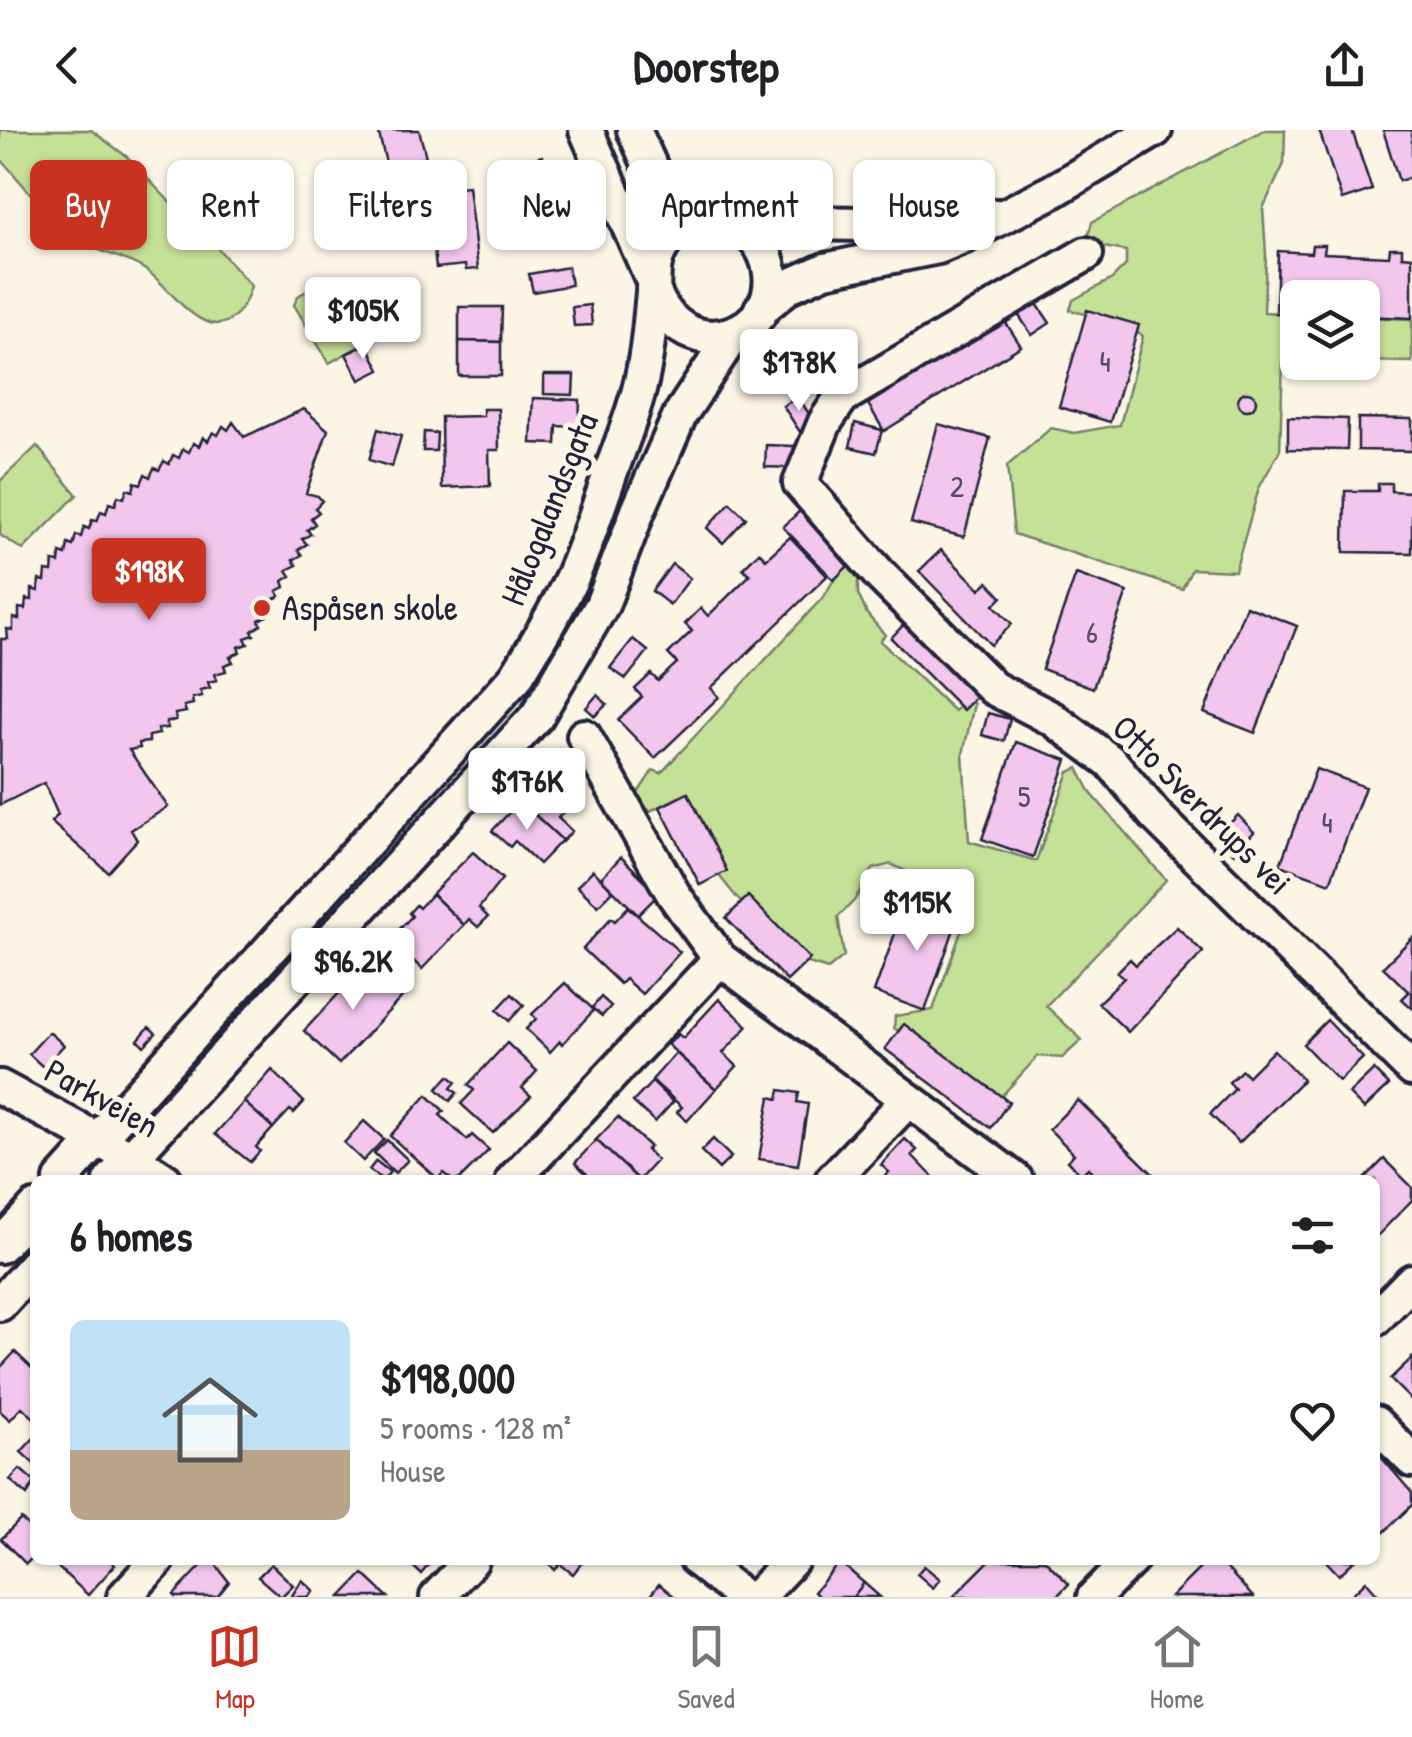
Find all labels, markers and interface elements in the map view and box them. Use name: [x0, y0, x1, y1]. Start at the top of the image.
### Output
text: Doorstep: [634, 35, 778, 96]
icon: back: [40, 38, 95, 93]
icon: share: [1317, 38, 1372, 93]
chip: Buy: [30, 160, 147, 250]
chip: Rent: [167, 160, 294, 250]
chip: Filters: [314, 160, 467, 250]
chip: New: [487, 160, 606, 250]
chip: Apartment: [626, 160, 833, 250]
chip: House: [853, 160, 995, 250]
pin: $105K: [293, 277, 433, 362]
map controls: [1280, 280, 1380, 380]
button: layers: [1280, 280, 1380, 380]
text: $105K: [327, 288, 399, 331]
pin: $178K: [729, 329, 869, 414]
text: $178K: [762, 340, 836, 383]
house number: 4: [1099, 341, 1111, 381]
street label: Hålogalandsgata: [489, 405, 609, 612]
house number: 2: [950, 466, 964, 506]
pin: $198K: [79, 538, 219, 623]
text: $198K: [114, 549, 184, 592]
place label: Aspåsen skole: [282, 584, 458, 631]
marker: Aspåsen skole: [251, 597, 273, 619]
house number: 6: [1086, 612, 1098, 652]
street label: Otto Sverdrups vei: [1102, 704, 1303, 905]
pin: $176K: [457, 748, 597, 833]
text: $176K: [490, 759, 564, 802]
house number: 5: [1018, 776, 1031, 816]
house number: 4: [1321, 802, 1333, 842]
pin: $115K: [847, 869, 987, 954]
text: $115K: [882, 880, 952, 923]
pin: $96.2K: [272, 928, 434, 1013]
text: $96.2K: [313, 939, 393, 982]
street label: Parkveien: [37, 1047, 168, 1148]
text: 6 homes: [70, 1207, 192, 1264]
icon: filters: [1285, 1208, 1340, 1263]
text: $198,000: [380, 1349, 515, 1406]
icon: home: [150, 1360, 270, 1480]
icon: heart: [1285, 1393, 1340, 1448]
text: 5 rooms · 128 m²: [380, 1406, 571, 1449]
text: House: [380, 1449, 446, 1492]
tab: Map: [207, 1619, 262, 1717]
tab: Saved: [677, 1619, 735, 1717]
tab: Home: [1150, 1619, 1205, 1717]

